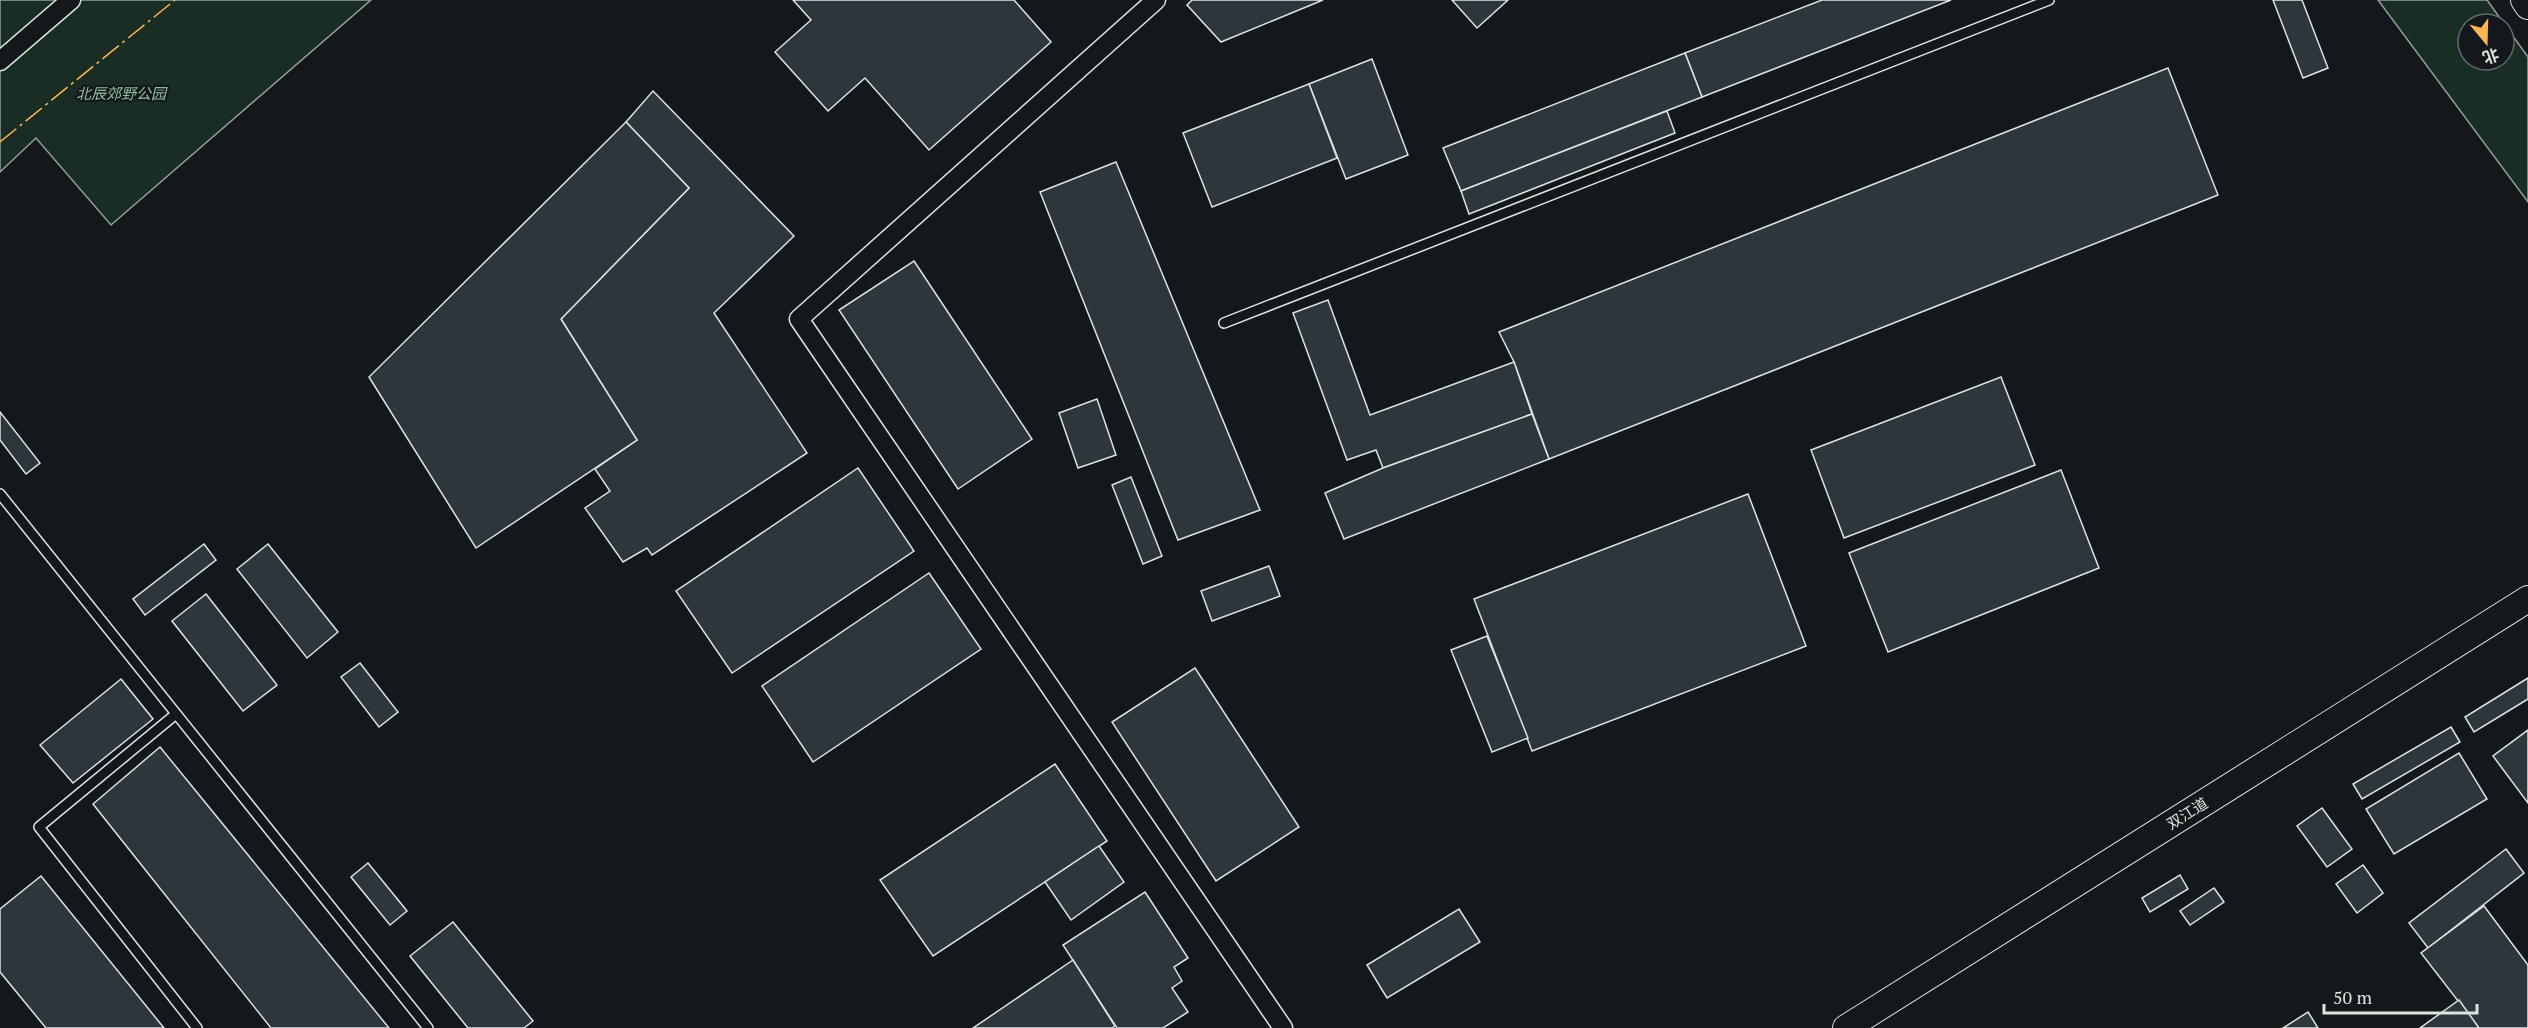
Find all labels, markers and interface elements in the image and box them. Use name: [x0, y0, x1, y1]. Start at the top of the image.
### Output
north arrow: [2456, 12, 2516, 72]
text: 北: [2480, 43, 2502, 69]
park label: 北辰郊野公园: [76, 83, 168, 103]
street label: 双江道: [2163, 793, 2211, 833]
scale bar: [2324, 977, 2477, 1015]
text: 50 m: [2333, 985, 2373, 1009]

